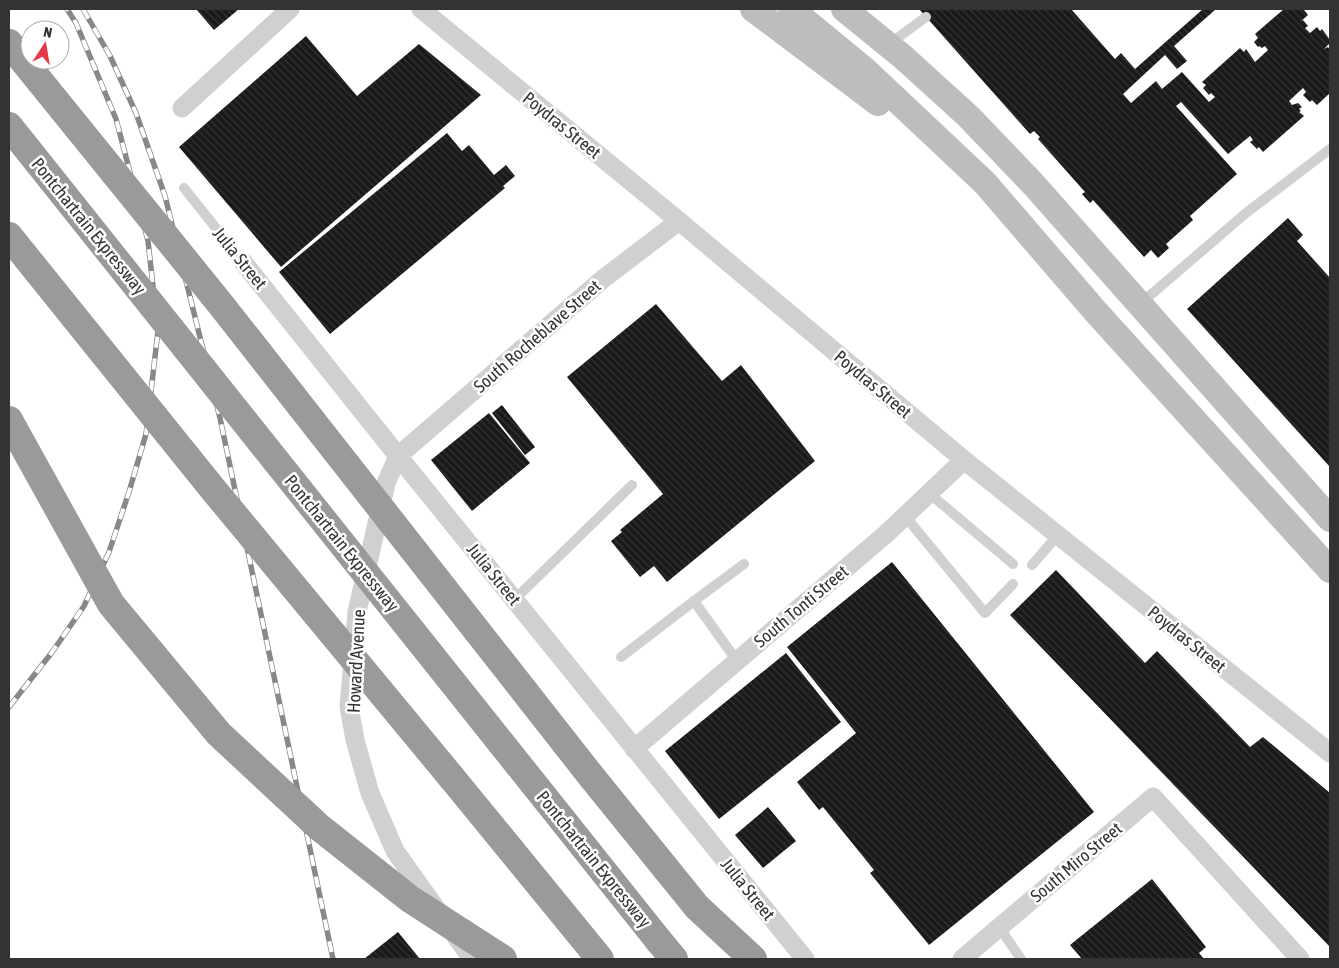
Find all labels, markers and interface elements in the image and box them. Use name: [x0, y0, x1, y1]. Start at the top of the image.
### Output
north arrow: [20, 20, 70, 70]
text: N: [42, 24, 53, 41]
street label: Poydras Street: [519, 87, 605, 163]
street label: Pontchartrain Expressway: [27, 153, 151, 299]
street label: Julia Street: [209, 223, 271, 293]
street label: South Rocheblave Street: [469, 275, 605, 397]
street label: Poydras Street: [830, 346, 916, 422]
street label: Pontchartrain Expressway: [280, 470, 404, 616]
street label: Julia Street: [463, 539, 525, 609]
street label: South Tonti Street: [750, 561, 852, 651]
street label: Poydras Street: [1144, 601, 1230, 677]
street label: Howard Avenue: [343, 609, 369, 713]
street label: Pontchartrain Expressway: [532, 786, 656, 932]
street label: South Miro Street: [1026, 818, 1126, 906]
street label: Julia Street: [717, 854, 779, 924]

